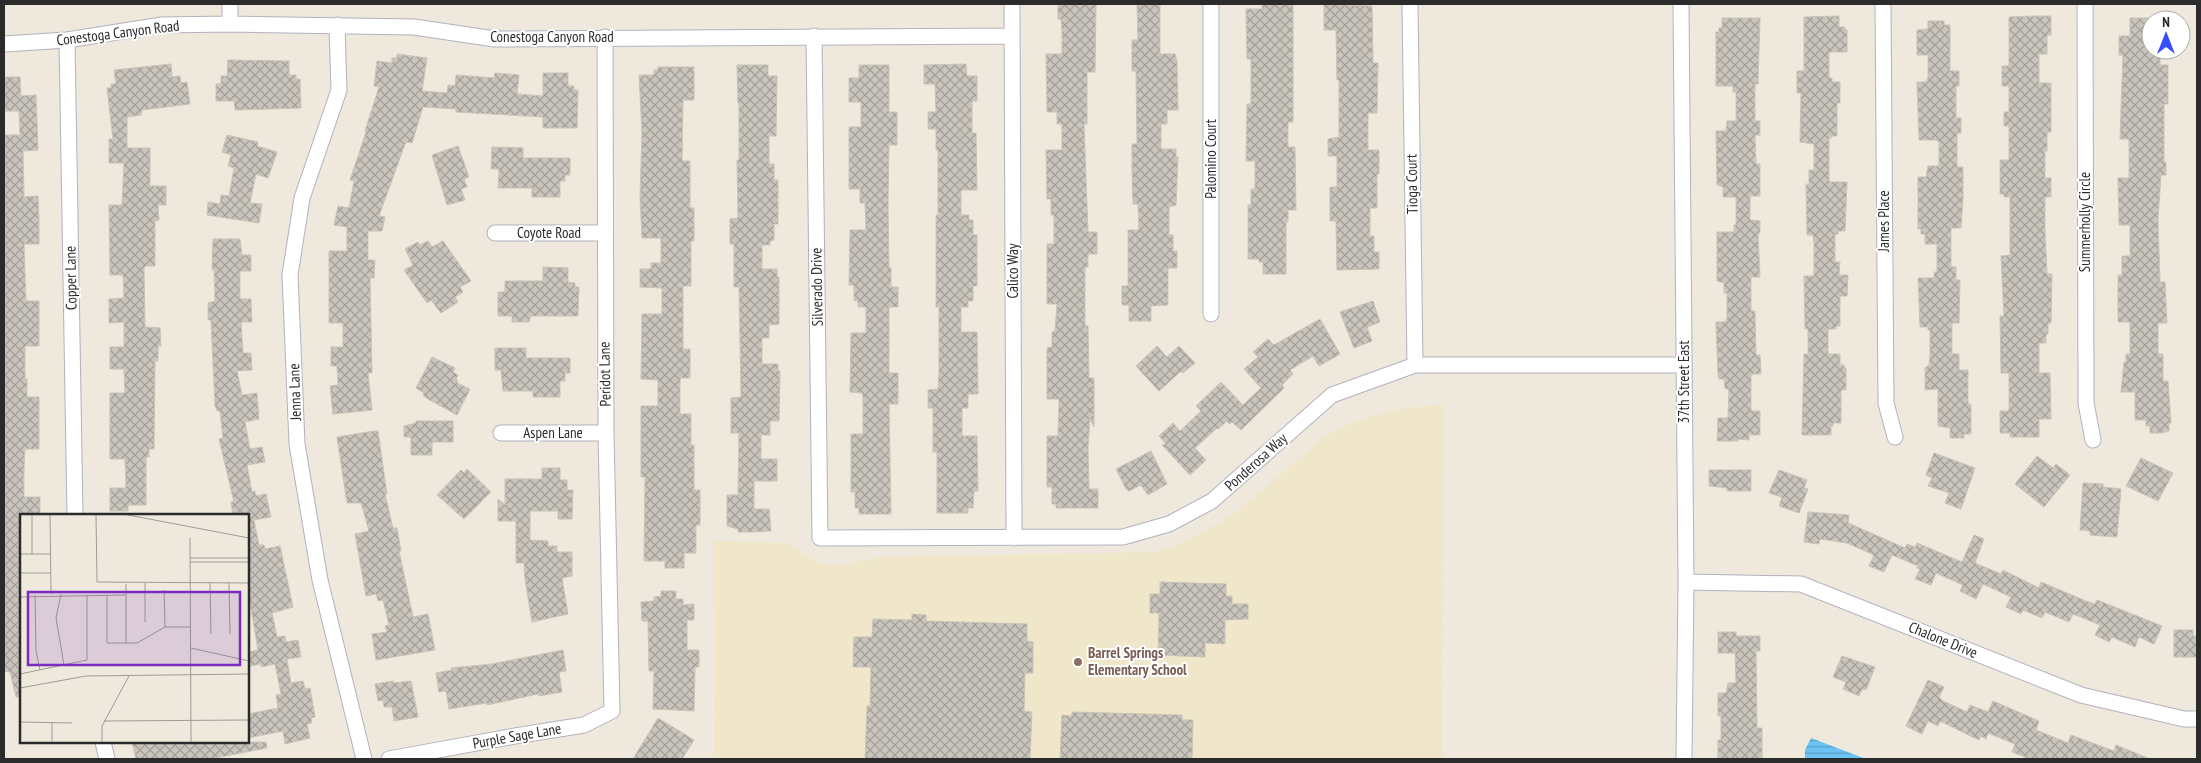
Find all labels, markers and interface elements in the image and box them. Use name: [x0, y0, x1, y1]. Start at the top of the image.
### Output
north arrow: [2141, 10, 2191, 60]
text: N: [2162, 13, 2170, 31]
street label: Conestoga Canyon Road: [55, 16, 180, 49]
street label: Conestoga Canyon Road: [490, 27, 614, 46]
street label: Palomino Court: [1201, 119, 1220, 199]
street label: Tioga Court: [1401, 154, 1422, 214]
street label: Summerholly Circle: [2075, 172, 2094, 272]
street label: James Place: [1874, 190, 1893, 253]
street label: Coyote Road: [517, 223, 581, 242]
street label: Calico Way: [1003, 243, 1022, 299]
street label: Copper Lane: [60, 246, 81, 310]
street label: Silverado Drive: [806, 247, 827, 327]
street label: 37th Street East: [1674, 340, 1693, 424]
street label: Peridot Lane: [594, 341, 615, 407]
street label: Jenna Lane: [284, 363, 305, 422]
street label: Aspen Lane: [523, 423, 583, 442]
street label: Ponderosa Way: [1220, 428, 1291, 495]
inset map: [20, 514, 249, 743]
street label: Chalone Drive: [1906, 617, 1980, 662]
place label: Barrel Springs Elementary School: [1088, 643, 1187, 679]
marker: Barrel Springs Elementary School: [1072, 656, 1084, 668]
street label: Purple Sage Lane: [471, 718, 563, 753]

